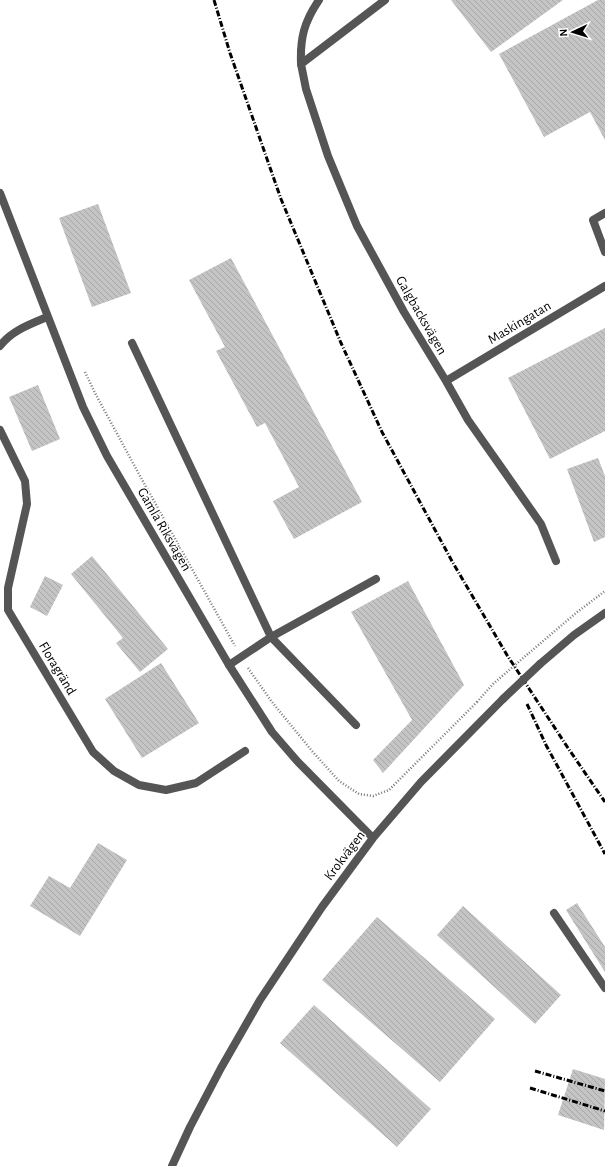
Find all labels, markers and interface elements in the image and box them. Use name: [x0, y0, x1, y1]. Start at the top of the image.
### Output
north arrow: [553, 12, 593, 52]
text: N: [558, 28, 569, 37]
street label: Galgbacksvägen: [393, 274, 449, 357]
street label: Maskingatan: [486, 299, 553, 347]
street label: Gamla Riksvägen: [135, 486, 194, 573]
street label: Floragränd: [36, 640, 78, 697]
street label: Krokvägen: [322, 828, 368, 883]

